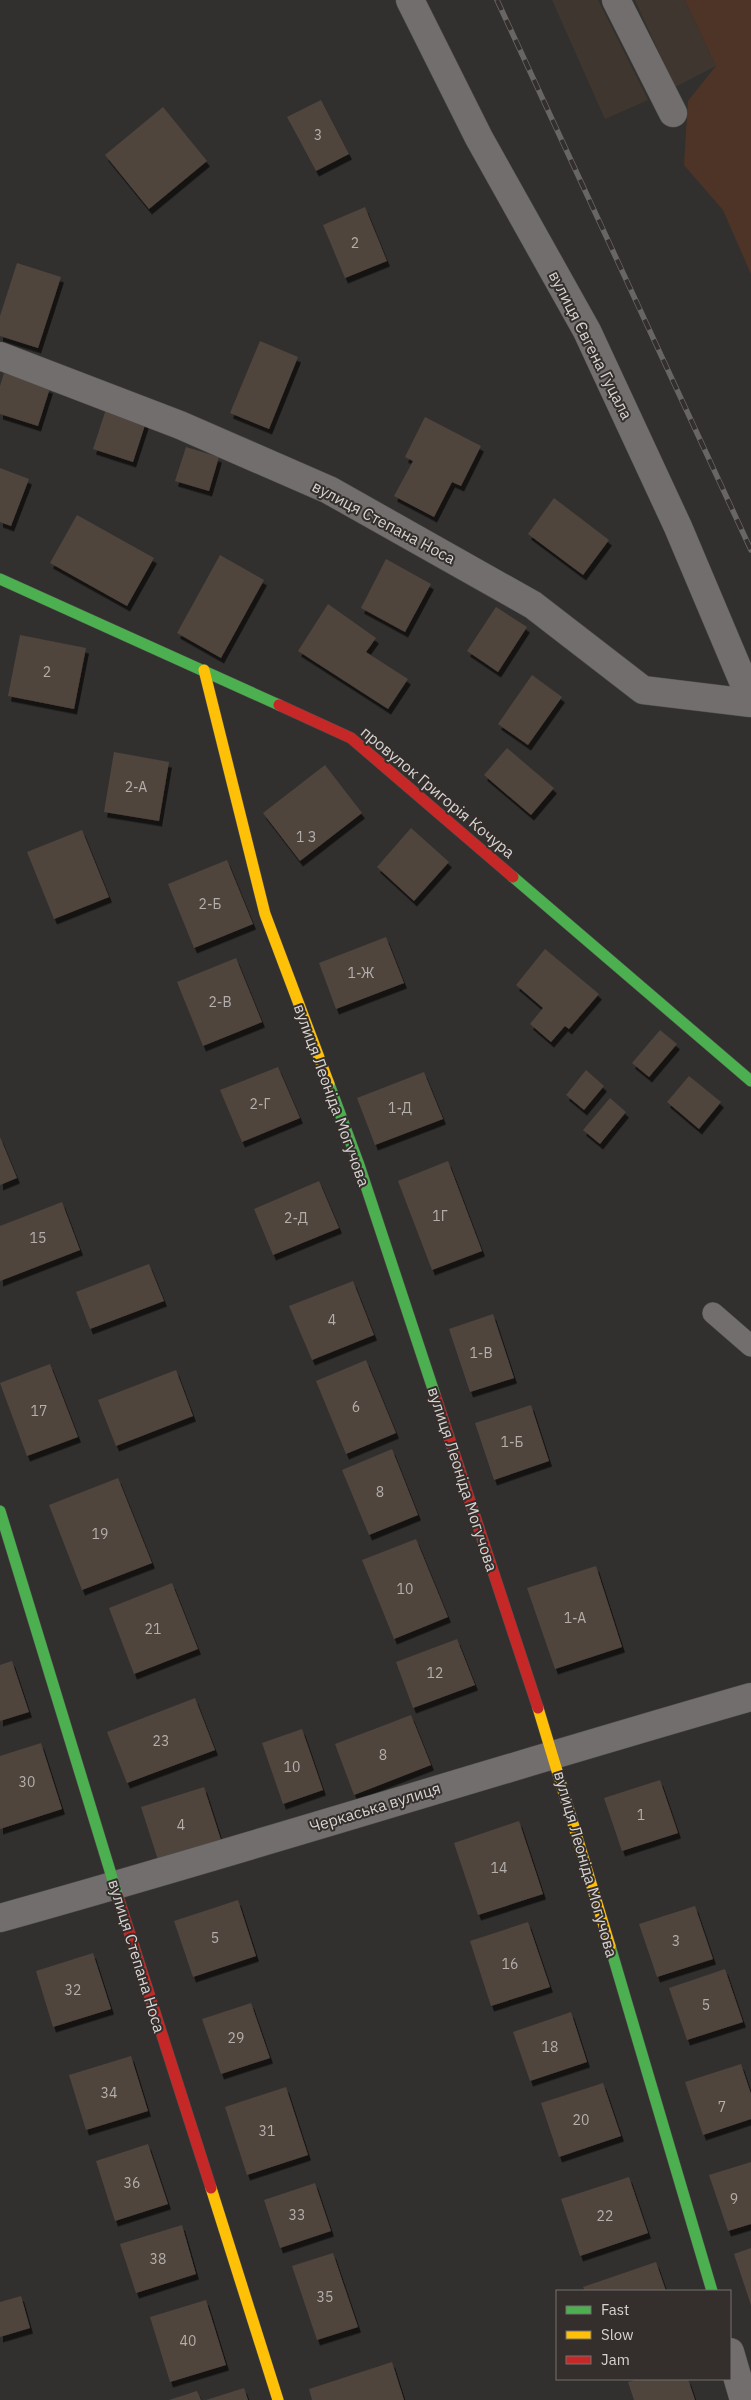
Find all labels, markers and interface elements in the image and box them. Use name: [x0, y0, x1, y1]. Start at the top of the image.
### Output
house number: 3: [314, 126, 322, 144]
house number: 2: [351, 234, 359, 252]
street label: вулиця Євгена Гуцала: [545, 267, 637, 423]
street label: вулиця Степана Носа: [309, 476, 459, 568]
house number: 2: [43, 663, 51, 681]
street label: провулок Григорія Кочура: [357, 722, 519, 863]
house number: 2-А: [125, 778, 147, 796]
house number: 1 З: [296, 828, 316, 846]
house number: 2-Б: [199, 895, 222, 913]
house number: 1-Ж: [348, 964, 375, 982]
house number: 2-В: [208, 993, 232, 1011]
street label: вулиця Леоніда Могучова: [290, 1001, 375, 1189]
house number: 2-Г: [250, 1095, 270, 1113]
house number: 1-Д: [388, 1099, 412, 1117]
house number: 1Г: [432, 1207, 448, 1225]
house number: 2-Д: [284, 1209, 308, 1227]
house number: 15: [30, 1229, 46, 1247]
house number: 4: [328, 1311, 336, 1329]
house number: 1-В: [469, 1344, 493, 1362]
street label: вулиця Леоніда Могучова: [424, 1384, 502, 1574]
house number: 6: [352, 1398, 360, 1416]
house number: 17: [31, 1402, 47, 1420]
house number: 1-Б: [501, 1433, 524, 1451]
house number: 8: [376, 1483, 384, 1501]
house number: 19: [92, 1525, 108, 1543]
house number: 10: [397, 1580, 413, 1598]
house number: 1-А: [564, 1609, 586, 1627]
house number: 21: [145, 1620, 161, 1638]
house number: 12: [427, 1664, 443, 1682]
house number: 23: [153, 1732, 169, 1750]
house number: 8: [379, 1746, 387, 1764]
house number: 10: [284, 1758, 300, 1776]
street label: вулиця Леоніда Могучова: [550, 1769, 622, 1960]
house number: 30: [19, 1773, 35, 1791]
street label: Черкаська вулиця: [307, 1778, 443, 1836]
house number: 1: [637, 1806, 645, 1824]
house number: 4: [177, 1816, 185, 1834]
house number: 14: [491, 1859, 507, 1877]
street label: вулиця Степана Носа: [104, 1877, 170, 2036]
house number: 5: [211, 1929, 219, 1947]
house number: 3: [672, 1932, 680, 1950]
house number: 16: [502, 1955, 518, 1973]
house number: 32: [65, 1981, 81, 1999]
house number: 5: [702, 1996, 710, 2014]
house number: 29: [228, 2029, 244, 2047]
house number: 18: [542, 2038, 558, 2056]
house number: 34: [101, 2084, 117, 2102]
house number: 7: [718, 2098, 726, 2116]
house number: 20: [573, 2111, 589, 2129]
house number: 31: [259, 2122, 275, 2140]
house number: 36: [124, 2174, 140, 2192]
house number: 9: [730, 2190, 738, 2208]
house number: 33: [289, 2206, 305, 2224]
house number: 22: [597, 2207, 613, 2225]
house number: 38: [150, 2250, 166, 2268]
house number: 35: [317, 2288, 333, 2306]
legend: [556, 2290, 731, 2380]
text: Fast: [601, 2300, 629, 2319]
text: Slow: [601, 2325, 634, 2344]
house number: 40: [180, 2332, 196, 2350]
text: Jam: [601, 2350, 630, 2369]

